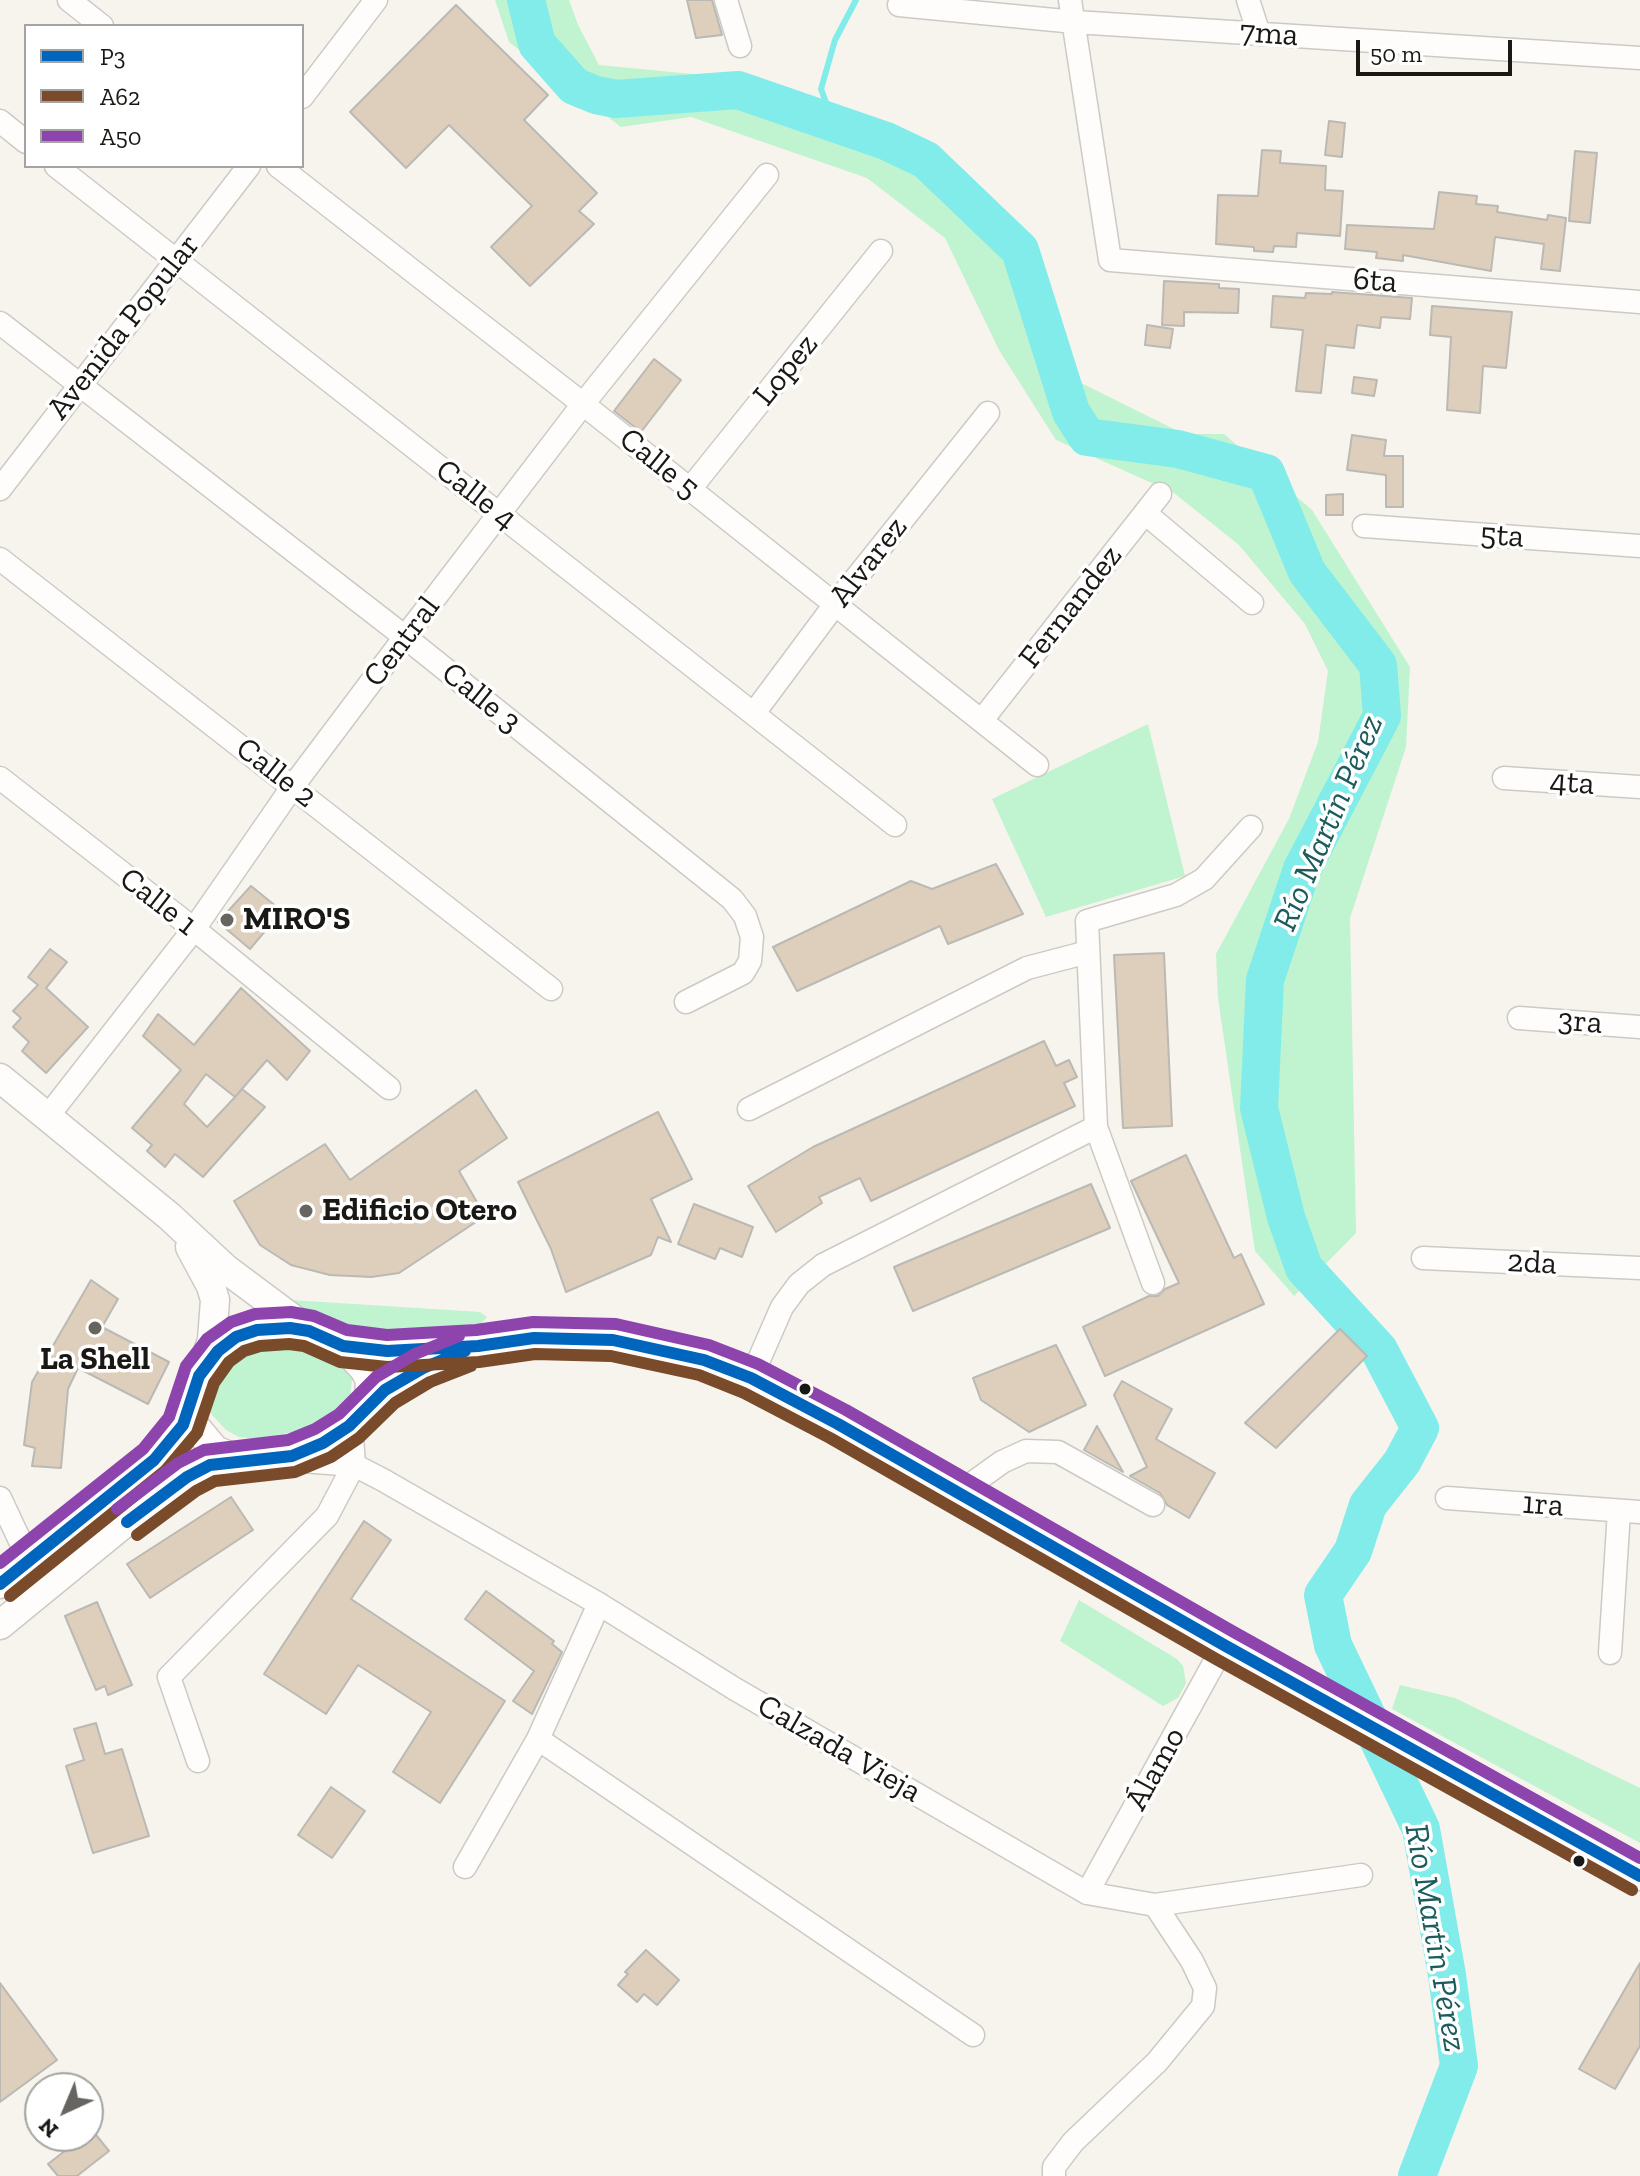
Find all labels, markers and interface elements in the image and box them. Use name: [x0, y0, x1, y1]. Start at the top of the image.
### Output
street label: 7ma: [1239, 13, 1299, 55]
legend: [24, 24, 304, 168]
scale bar: [1360, 24, 1516, 74]
text: 50 m: [1370, 39, 1422, 68]
text: P3: [100, 42, 126, 71]
text: A62: [100, 82, 140, 111]
text: A50: [100, 122, 142, 151]
street label: Avenida Popular: [40, 227, 208, 427]
street label: 6ta: [1352, 260, 1398, 302]
street label: Lopez: [745, 326, 827, 414]
street label: Calle 5: [611, 420, 707, 508]
street label: Calle 4: [428, 451, 524, 539]
street label: Alvarez: [822, 509, 916, 615]
street label: 5ta: [1479, 515, 1525, 557]
street label: Fernandez: [1011, 538, 1131, 676]
street label: Central: [356, 589, 448, 695]
street label: Calle 3: [434, 654, 528, 742]
water label: Río Martín Pérez: [1265, 709, 1393, 937]
street label: Calle 2: [228, 730, 324, 816]
street label: 4ta: [1548, 762, 1596, 804]
street label: Calle 1: [112, 860, 204, 944]
place label: MIRO'S: [243, 901, 351, 939]
marker: MIRO'S: [218, 911, 236, 929]
street label: 3ra: [1556, 1001, 1604, 1043]
place label: Edificio Otero: [322, 1192, 517, 1230]
marker: Edificio Otero: [297, 1202, 315, 1220]
street label: 2da: [1506, 1243, 1558, 1283]
marker: La Shell: [86, 1319, 104, 1337]
place label: La Shell: [40, 1341, 150, 1379]
unlabelled marker: [797, 1381, 813, 1397]
street label: 1ra: [1521, 1484, 1565, 1526]
street label: Calzada Vieja: [750, 1687, 928, 1811]
street label: Álamo: [1118, 1721, 1194, 1817]
water label: Río Martín Pérez: [1395, 1821, 1475, 2055]
unlabelled marker: [1571, 1853, 1587, 1869]
north arrow: [24, 2072, 104, 2152]
text: N: [33, 2113, 64, 2144]

